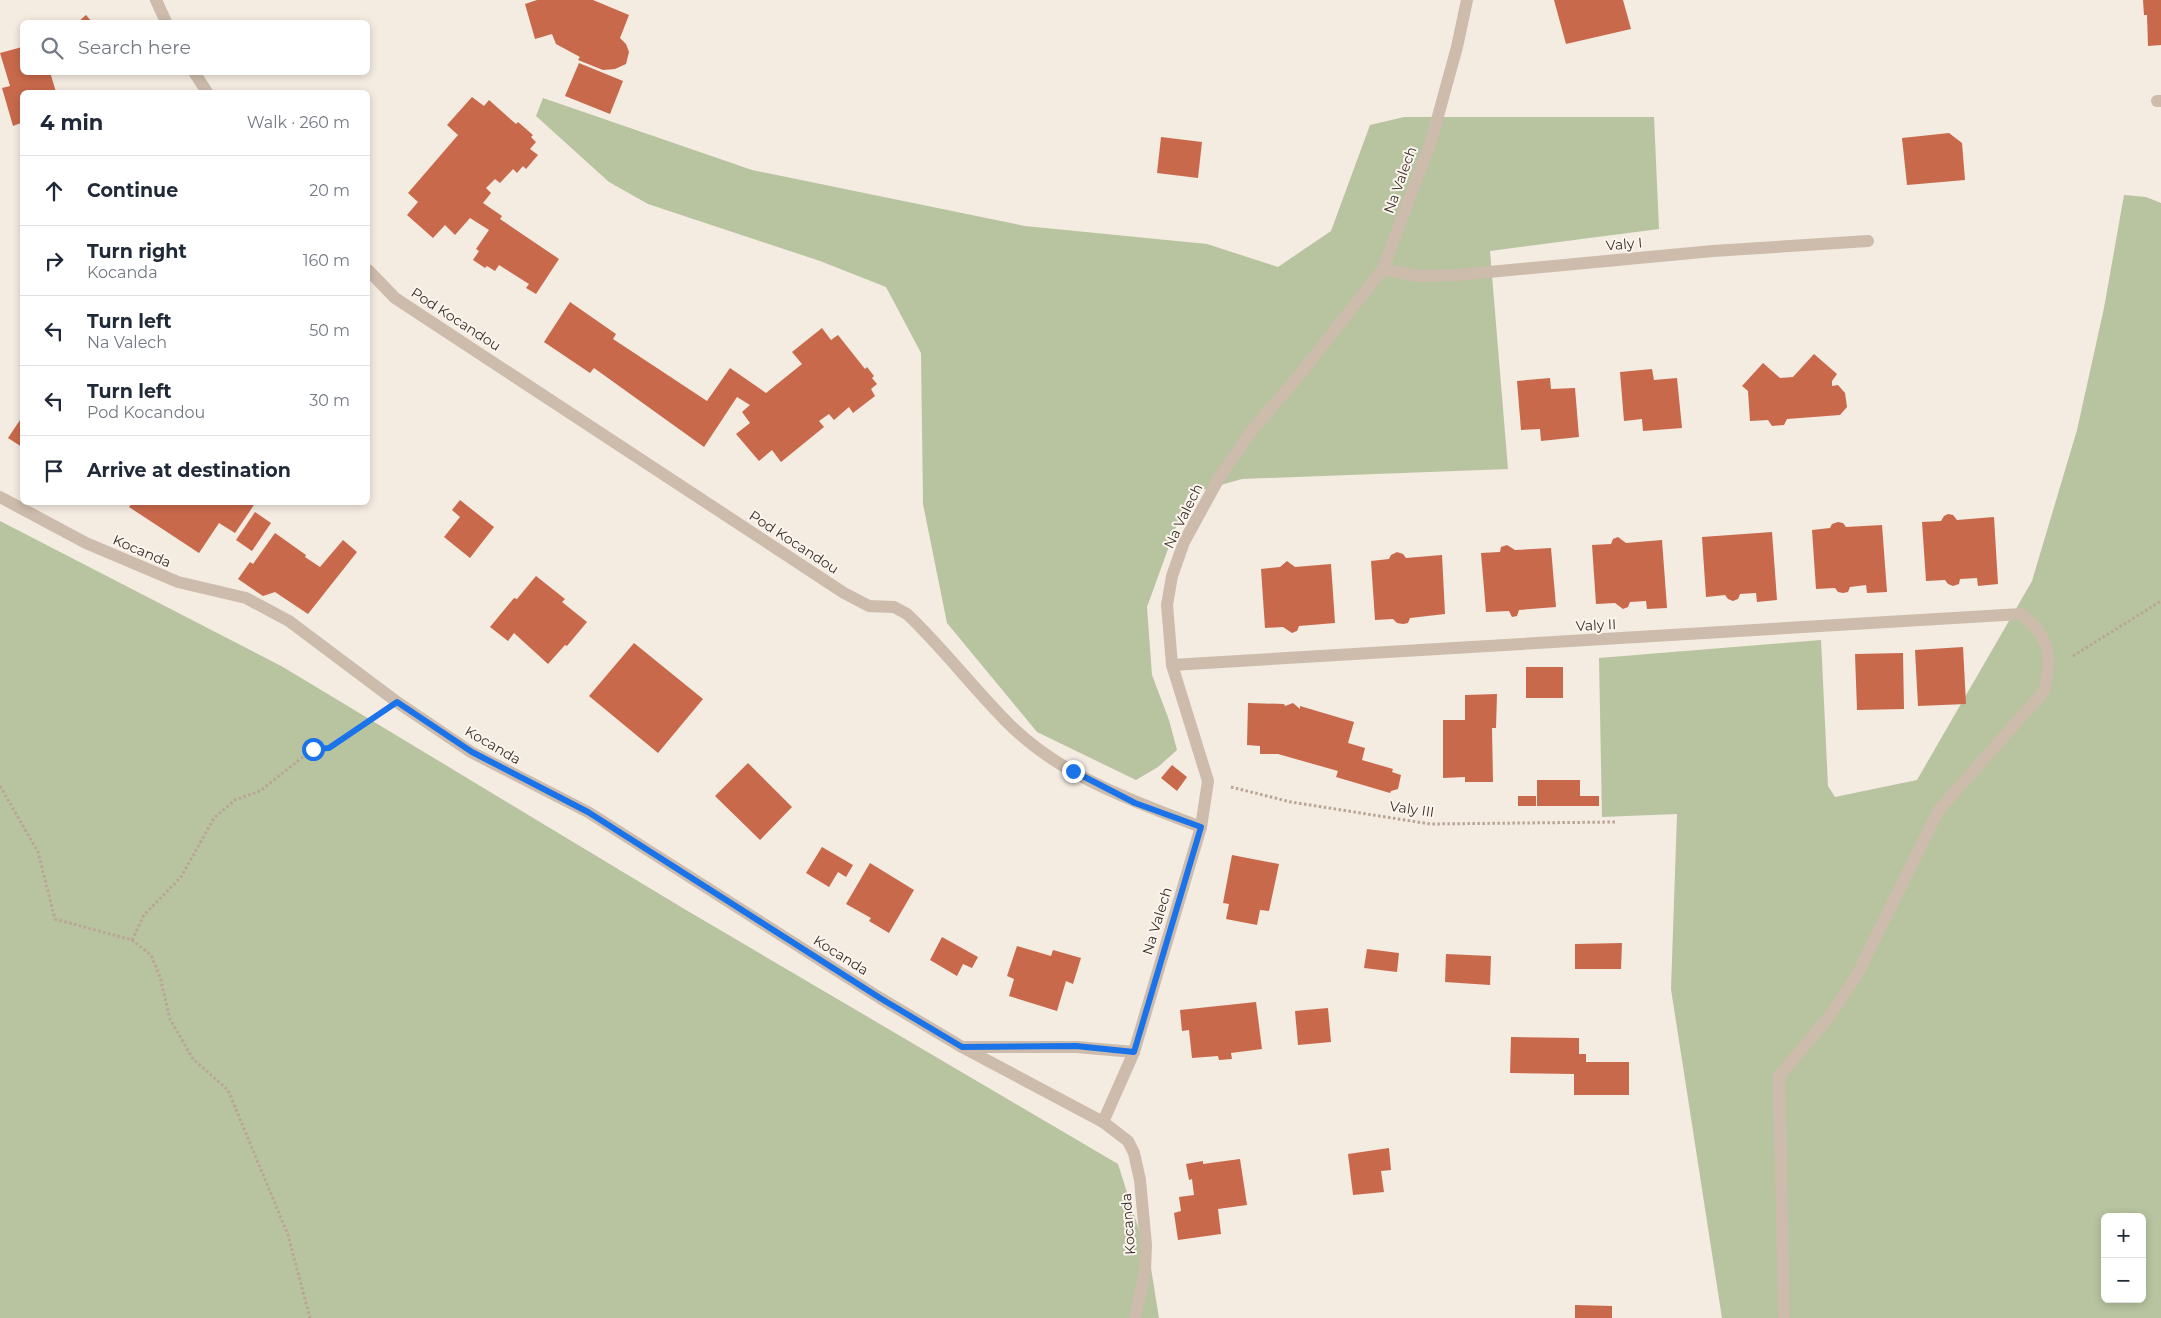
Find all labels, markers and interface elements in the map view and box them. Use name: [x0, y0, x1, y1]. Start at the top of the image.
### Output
search box: [20, 20, 370, 75]
icon: search: [38, 34, 66, 62]
text: Search here: [78, 36, 191, 59]
text: 4 min: [40, 110, 103, 135]
text: Walk · 260 m: [247, 113, 350, 132]
street label: Na Valech: [1380, 144, 1420, 216]
icon: ahead: [40, 177, 68, 205]
text: Continue: [87, 179, 178, 202]
text: 20 m: [309, 181, 350, 200]
street label: Valy I: [1605, 233, 1643, 255]
text: Turn right: [87, 240, 187, 263]
icon: right: [40, 247, 68, 275]
text: 160 m: [303, 251, 350, 270]
text: Kocanda: [87, 263, 158, 282]
street label: Pod Kocandou: [408, 283, 504, 355]
text: Turn left: [87, 310, 172, 333]
icon: left: [40, 317, 68, 345]
text: 50 m: [309, 321, 350, 340]
text: Na Valech: [87, 333, 167, 352]
text: Turn left: [87, 380, 172, 403]
icon: left: [40, 387, 68, 415]
text: 30 m: [309, 391, 350, 410]
text: Pod Kocandou: [87, 403, 205, 422]
icon: arrive: [40, 457, 68, 485]
text: Arrive at destination: [87, 459, 291, 482]
street label: Na Valech: [1160, 481, 1206, 551]
street label: Pod Kocandou: [746, 506, 842, 578]
street label: Kocanda: [110, 531, 174, 571]
street label: Valy II: [1575, 615, 1617, 635]
street label: Kocanda: [462, 722, 524, 768]
route start: [302, 738, 325, 761]
route end: [1062, 760, 1085, 783]
street label: Valy III: [1389, 797, 1435, 821]
street label: Na Valech: [1138, 885, 1176, 957]
street label: Kocanda: [810, 931, 872, 979]
street label: Kocanda: [1117, 1193, 1139, 1255]
map controls: [2101, 1213, 2146, 1303]
button: +: [2101, 1213, 2146, 1258]
button: −: [2101, 1258, 2146, 1303]

